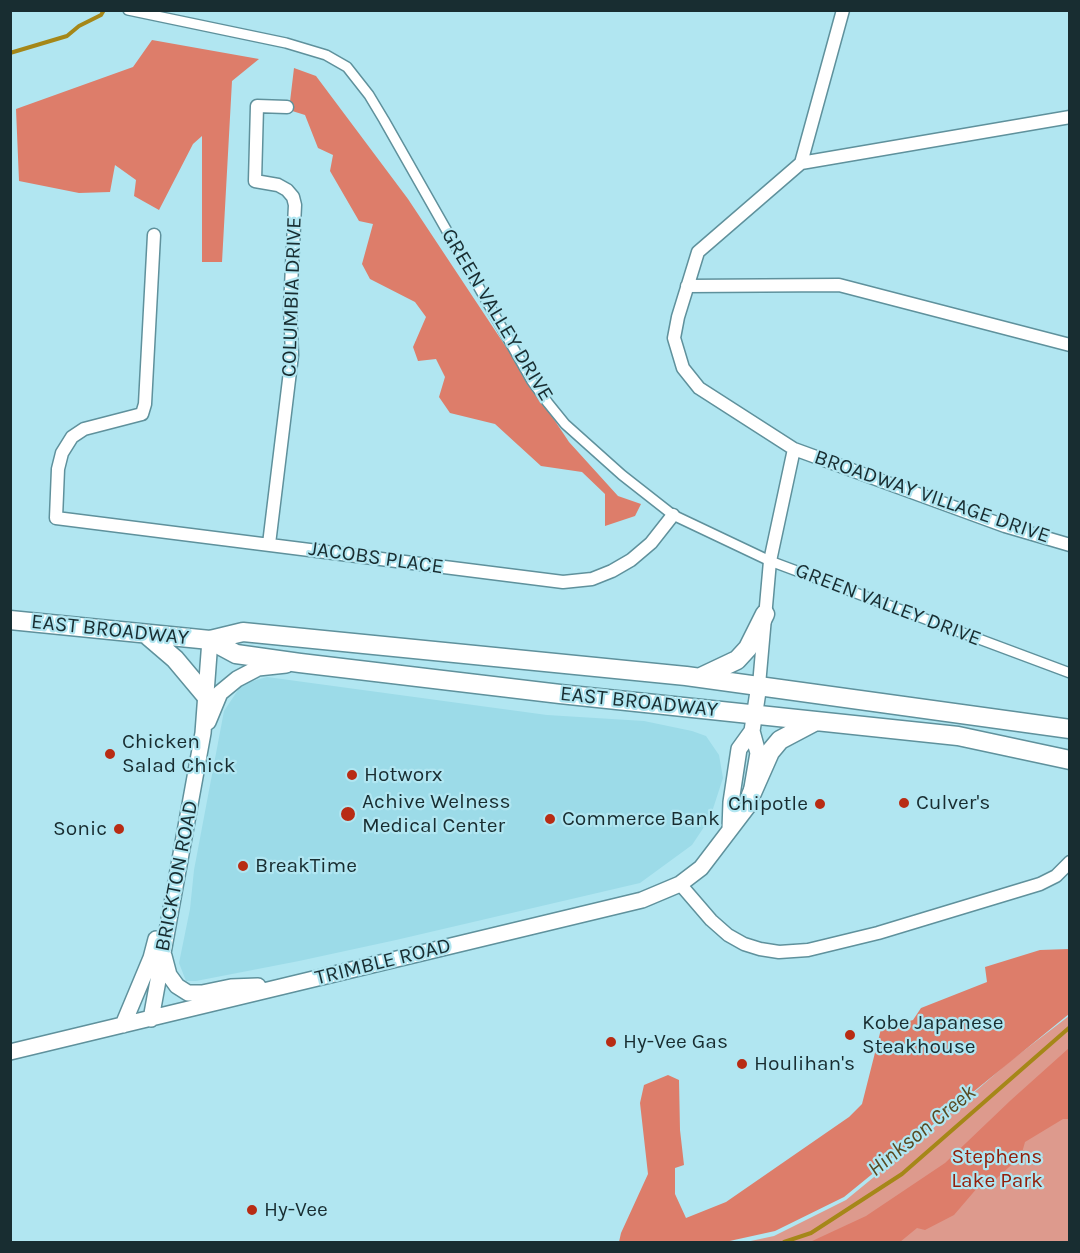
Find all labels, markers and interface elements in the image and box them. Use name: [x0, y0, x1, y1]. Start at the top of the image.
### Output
street label: COLUMBIA DRIVE: [277, 217, 307, 377]
street label: GREEN VALLEY DRIVE: [436, 224, 558, 406]
street label: BROADWAY VILLAGE DRIVE: [811, 445, 1053, 549]
street label: JACOBS PLACE: [307, 536, 445, 580]
street label: GREEN VALLEY DRIVE: [792, 558, 984, 652]
street label: EAST BROADWAY: [30, 609, 190, 651]
street label: EAST BROADWAY: [559, 681, 719, 723]
place label: Chicken Salad Chick: [122, 729, 236, 779]
marker: Chicken Salad Chick: [103, 747, 117, 761]
place label: Hotworx: [364, 762, 442, 788]
marker: Hotworx: [345, 768, 359, 782]
place label: Achive Welness Medical Center: [362, 789, 510, 839]
place label: Culver's: [916, 790, 990, 816]
place label: Chipotle: [728, 791, 808, 817]
marker: Culver's: [897, 796, 911, 810]
marker: Chipotle: [813, 797, 827, 811]
street label: BRICKTON ROAD: [150, 798, 204, 954]
marker: Achive Welness Medical Center: [339, 805, 357, 823]
place label: Commerce Bank: [562, 806, 720, 832]
marker: Commerce Bank: [543, 812, 557, 826]
place label: Sonic: [53, 816, 107, 842]
marker: Sonic: [112, 822, 126, 836]
place label: BreakTime: [255, 853, 357, 879]
marker: BreakTime: [236, 859, 250, 873]
street label: TRIMBLE ROAD: [312, 933, 454, 991]
place label: Kobe Japanese Steakhouse: [862, 1010, 1004, 1060]
marker: Kobe Japanese Steakhouse: [843, 1028, 857, 1042]
place label: Hy-Vee Gas: [623, 1029, 728, 1055]
marker: Hy-Vee Gas: [604, 1035, 618, 1049]
place label: Houlihan's: [754, 1051, 855, 1077]
marker: Houlihan's: [735, 1057, 749, 1071]
water label: Hinkson Creek: [863, 1079, 981, 1183]
park label: Stephens Lake Park: [951, 1144, 1043, 1194]
place label: Hy-Vee: [264, 1197, 328, 1223]
marker: Hy-Vee: [245, 1203, 259, 1217]

